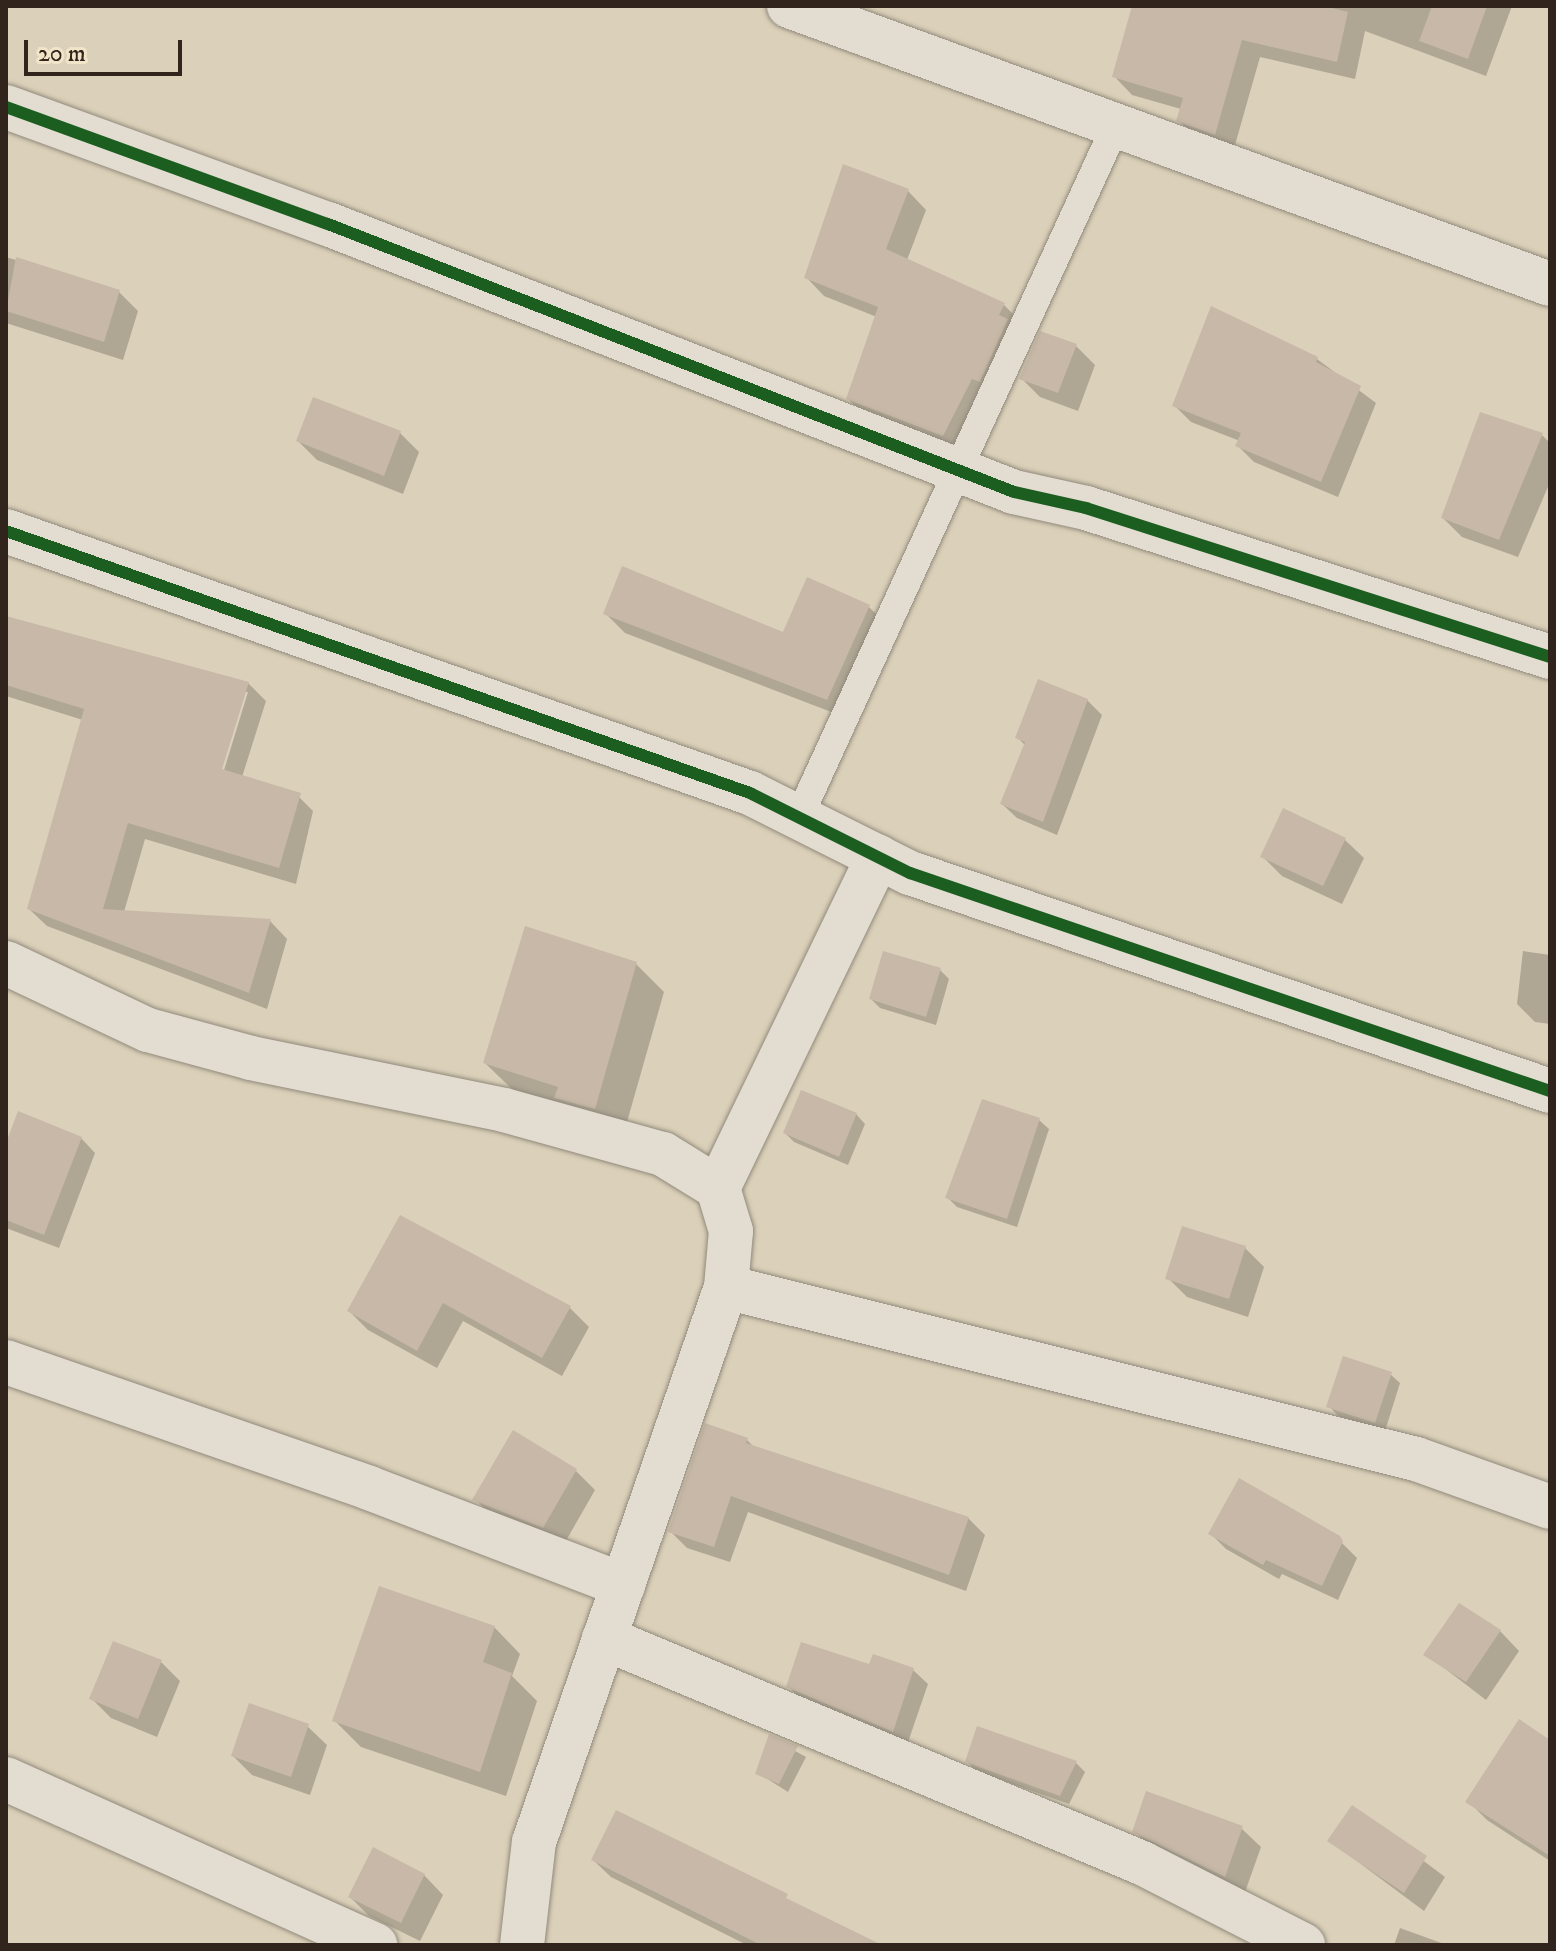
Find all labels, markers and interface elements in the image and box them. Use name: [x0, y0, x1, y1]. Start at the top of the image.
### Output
scale bar: [28, 24, 186, 74]
text: 20 m: [38, 39, 86, 69]

